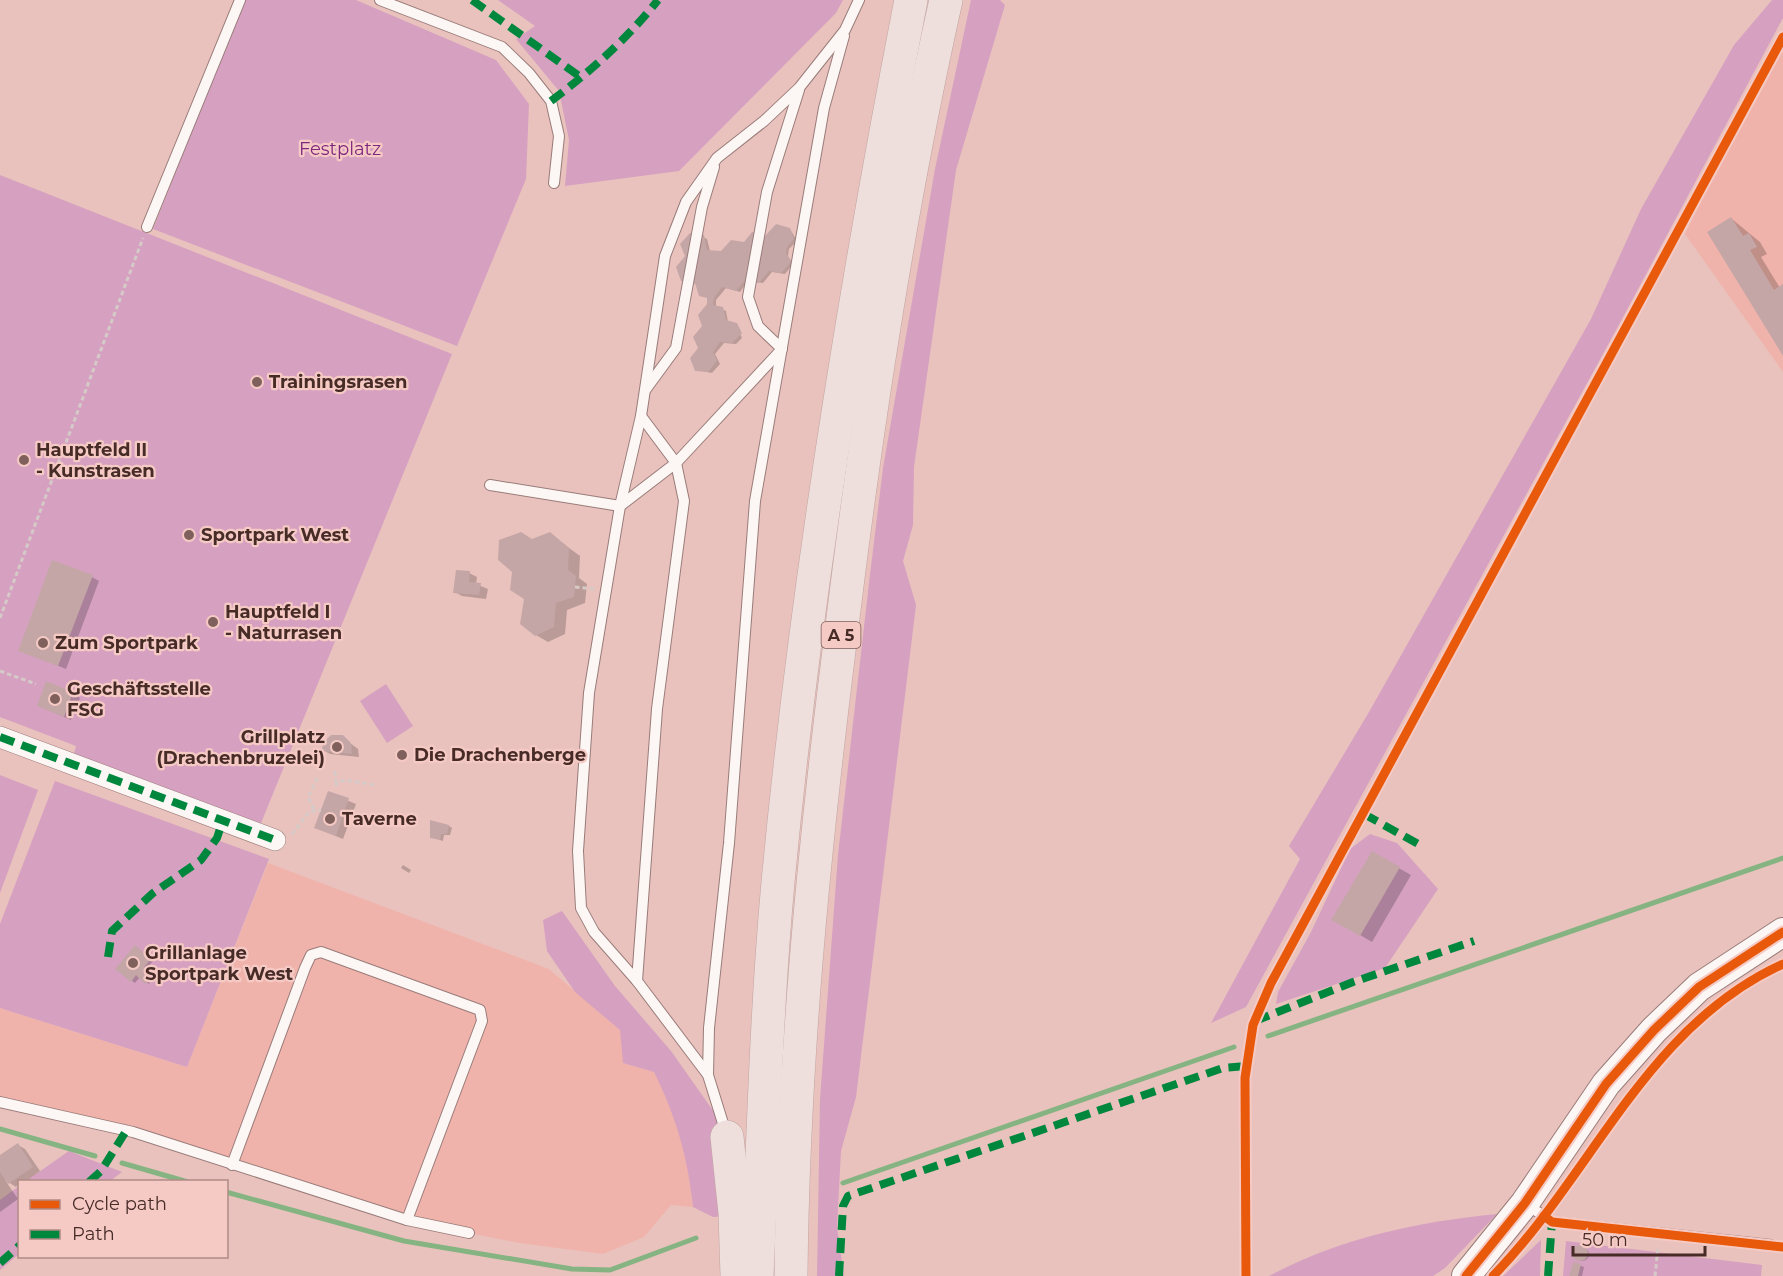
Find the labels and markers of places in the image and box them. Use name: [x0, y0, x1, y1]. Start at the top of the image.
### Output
place label: Trainingsrasen: [269, 371, 408, 393]
marker: Trainingsrasen: [250, 375, 264, 389]
place label: Hauptfeld II - Kunstrasen: [36, 439, 155, 482]
marker: Hauptfeld II - Kunstrasen: [17, 453, 31, 467]
place label: Sportpark West: [201, 524, 349, 546]
marker: Sportpark West: [182, 528, 196, 542]
place label: Hauptfeld I - Naturrasen: [225, 601, 342, 644]
marker: Hauptfeld I - Naturrasen: [206, 615, 220, 629]
place label: Zum Sportpark: [55, 632, 198, 654]
marker: Zum Sportpark: [36, 636, 50, 650]
place label: Geschäftsstelle FSG: [67, 678, 211, 721]
marker: Geschäftsstelle FSG: [48, 692, 62, 706]
place label: Grillplatz (Drachenbruzelei): [156, 726, 325, 769]
marker: Grillplatz (Drachenbruzelei): [330, 740, 344, 754]
place label: Die Drachenberge: [414, 744, 586, 766]
marker: Die Drachenberge: [395, 748, 409, 762]
place label: Taverne: [342, 808, 417, 830]
marker: Taverne: [323, 812, 337, 826]
place label: Grillanlage Sportpark West: [145, 942, 293, 985]
marker: Grillanlage Sportpark West: [126, 956, 140, 970]

